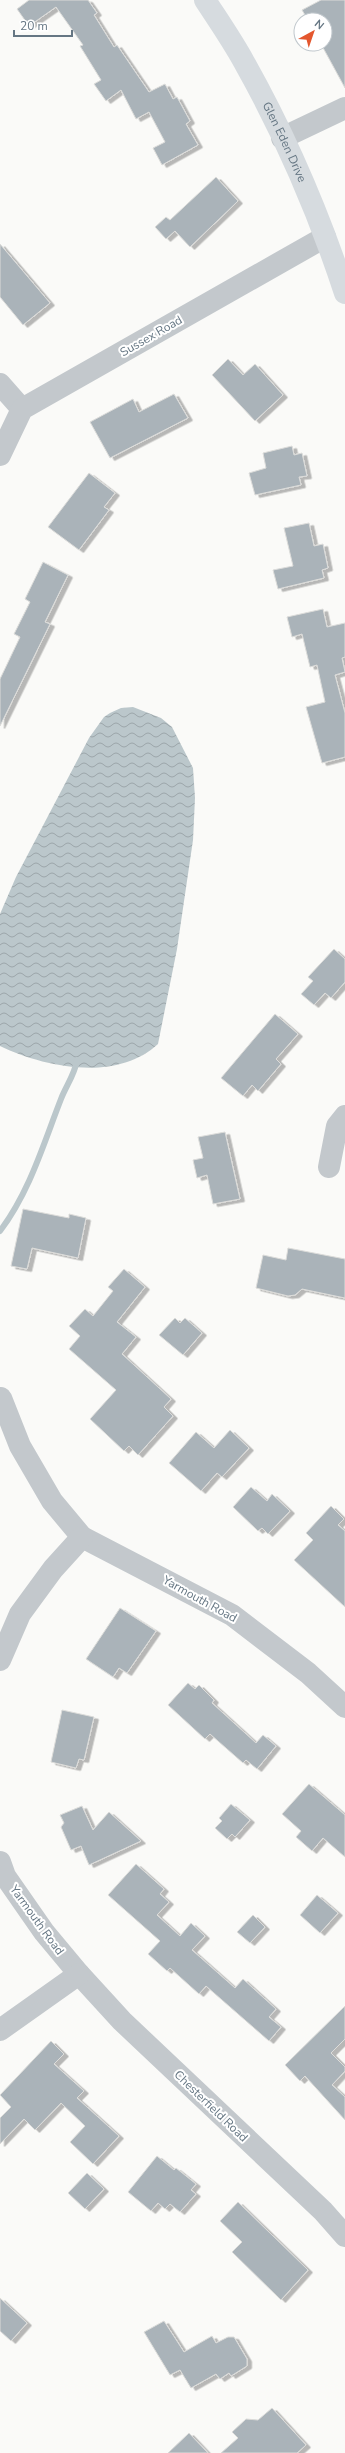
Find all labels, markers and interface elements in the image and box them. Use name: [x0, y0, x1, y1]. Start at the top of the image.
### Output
scale bar: [14, 12, 72, 38]
north arrow: [293, 12, 333, 52]
text: N: [311, 16, 327, 33]
text: 20 m: [20, 18, 48, 34]
street label: Glen Eden Drive: [259, 99, 310, 185]
street label: Sussex Road: [117, 312, 185, 360]
street label: Yarmouth Road: [159, 1571, 240, 1626]
street label: Yarmouth Road: [6, 1881, 68, 1958]
street label: Chesterfield Road: [171, 2067, 251, 2145]

